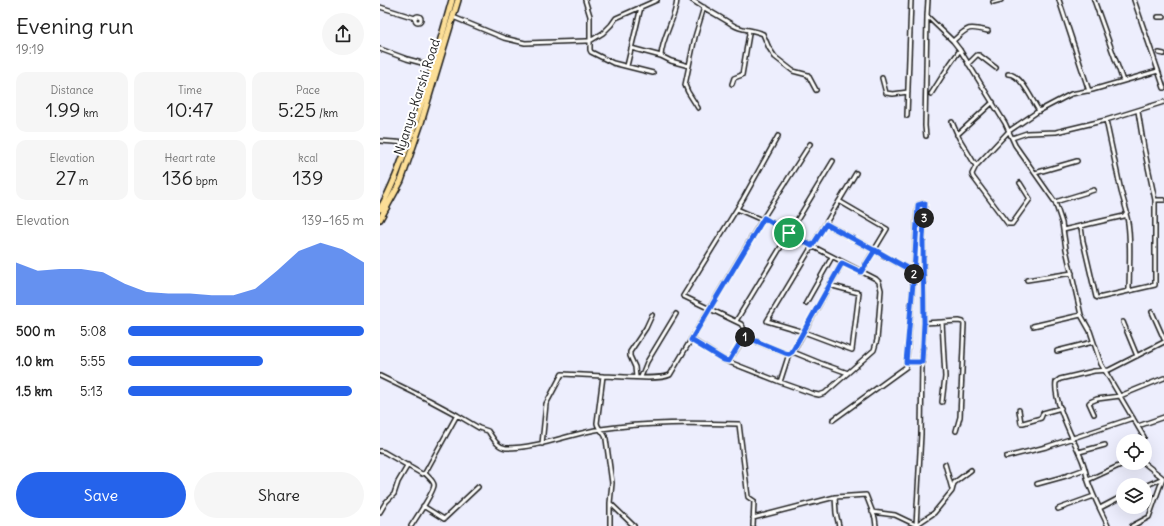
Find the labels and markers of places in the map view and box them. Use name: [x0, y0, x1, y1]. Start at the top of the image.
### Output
pin: 3: [914, 208, 934, 228]
pin: [772, 216, 806, 250]
pin: 2: [904, 264, 924, 284]
pin: 1: [735, 327, 755, 347]

